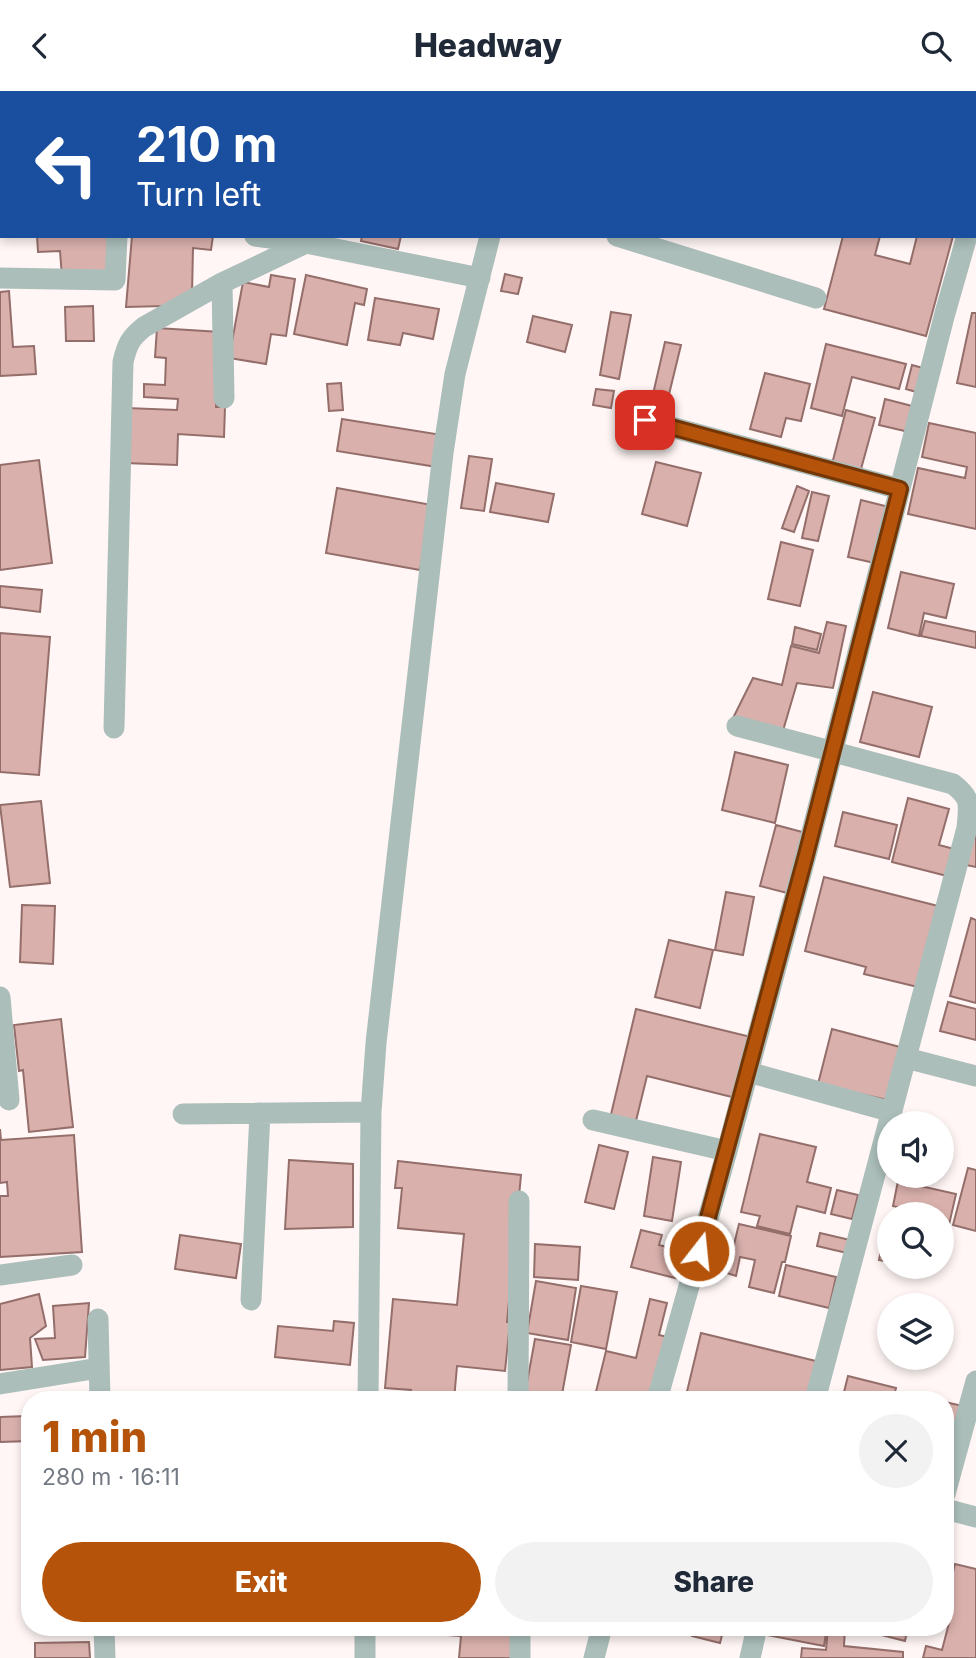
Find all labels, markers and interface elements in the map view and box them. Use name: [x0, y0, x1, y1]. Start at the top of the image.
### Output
text: Headway: [414, 26, 562, 65]
icon: back: [21, 27, 59, 65]
icon: search: [917, 27, 955, 65]
text: 210 m: [136, 115, 277, 174]
icon: left: [21, 119, 112, 210]
text: Turn left: [136, 175, 261, 214]
pin: [615, 390, 675, 450]
icon: arrive: [626, 401, 664, 439]
map controls: [877, 1111, 954, 1370]
button: sound: [877, 1111, 954, 1188]
button: search: [877, 1202, 954, 1279]
position arrow: [662, 1214, 736, 1288]
button: layers: [877, 1293, 954, 1370]
text: 1 min: [42, 1411, 147, 1462]
button: close: [859, 1414, 933, 1488]
text: 280 m · 16:11: [42, 1463, 180, 1491]
button: Exit: [42, 1542, 481, 1622]
button: Share: [495, 1542, 933, 1622]

